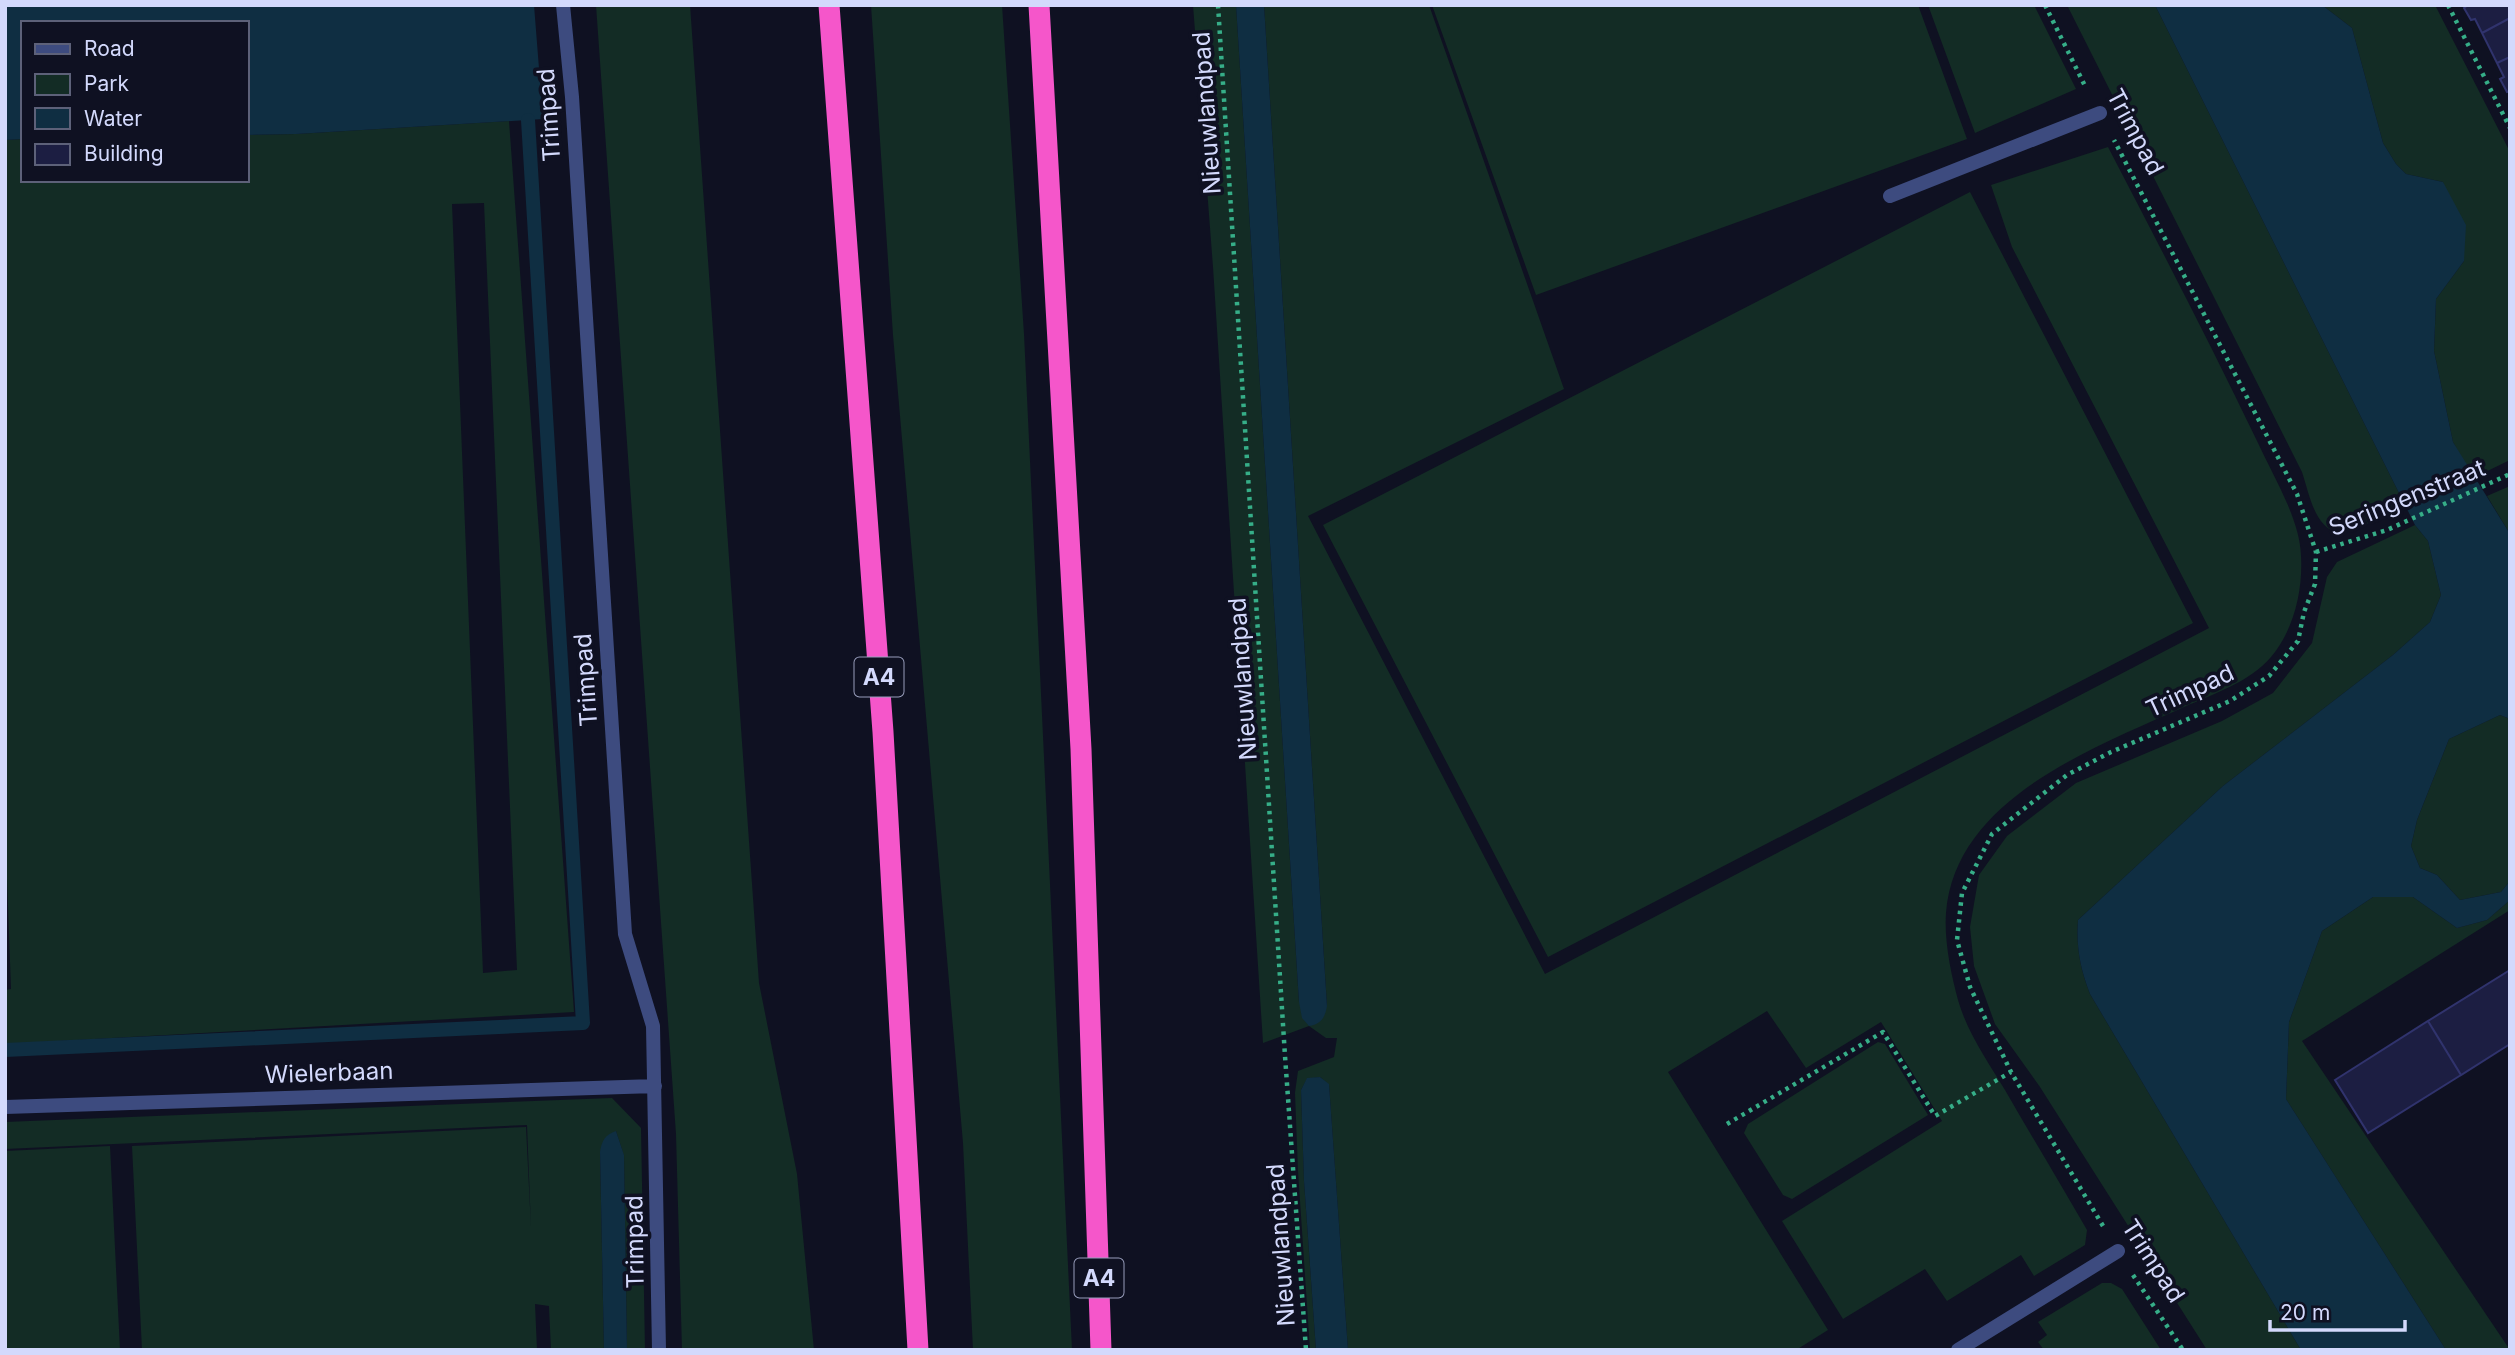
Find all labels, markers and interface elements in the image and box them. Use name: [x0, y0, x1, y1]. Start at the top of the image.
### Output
legend: [21, 21, 248, 182]
street label: Nieuwlandpad: [1186, 31, 1227, 195]
text: Road: [84, 36, 135, 61]
street label: Trimpad: [531, 67, 566, 163]
text: Park: [84, 71, 129, 96]
street label: Trimpad: [2101, 84, 2170, 180]
text: Water: [84, 106, 142, 131]
text: Building: [84, 141, 164, 166]
street label: Seringenstraat: [2324, 453, 2489, 542]
street label: Nieuwlandpad: [1222, 597, 1263, 761]
street label: Trimpad: [568, 632, 603, 728]
road number: A4: [854, 657, 903, 696]
street label: Trimpad: [2141, 658, 2238, 723]
street label: Wielerbaan: [264, 1056, 394, 1089]
street label: Nieuwlandpad: [1260, 1163, 1301, 1327]
street label: Trimpad: [619, 1195, 650, 1289]
street label: Trimpad: [2116, 1214, 2191, 1308]
road number: A4: [1074, 1259, 1124, 1298]
scale bar: [2270, 1288, 2405, 1332]
text: 20 m: [2280, 1300, 2330, 1325]

